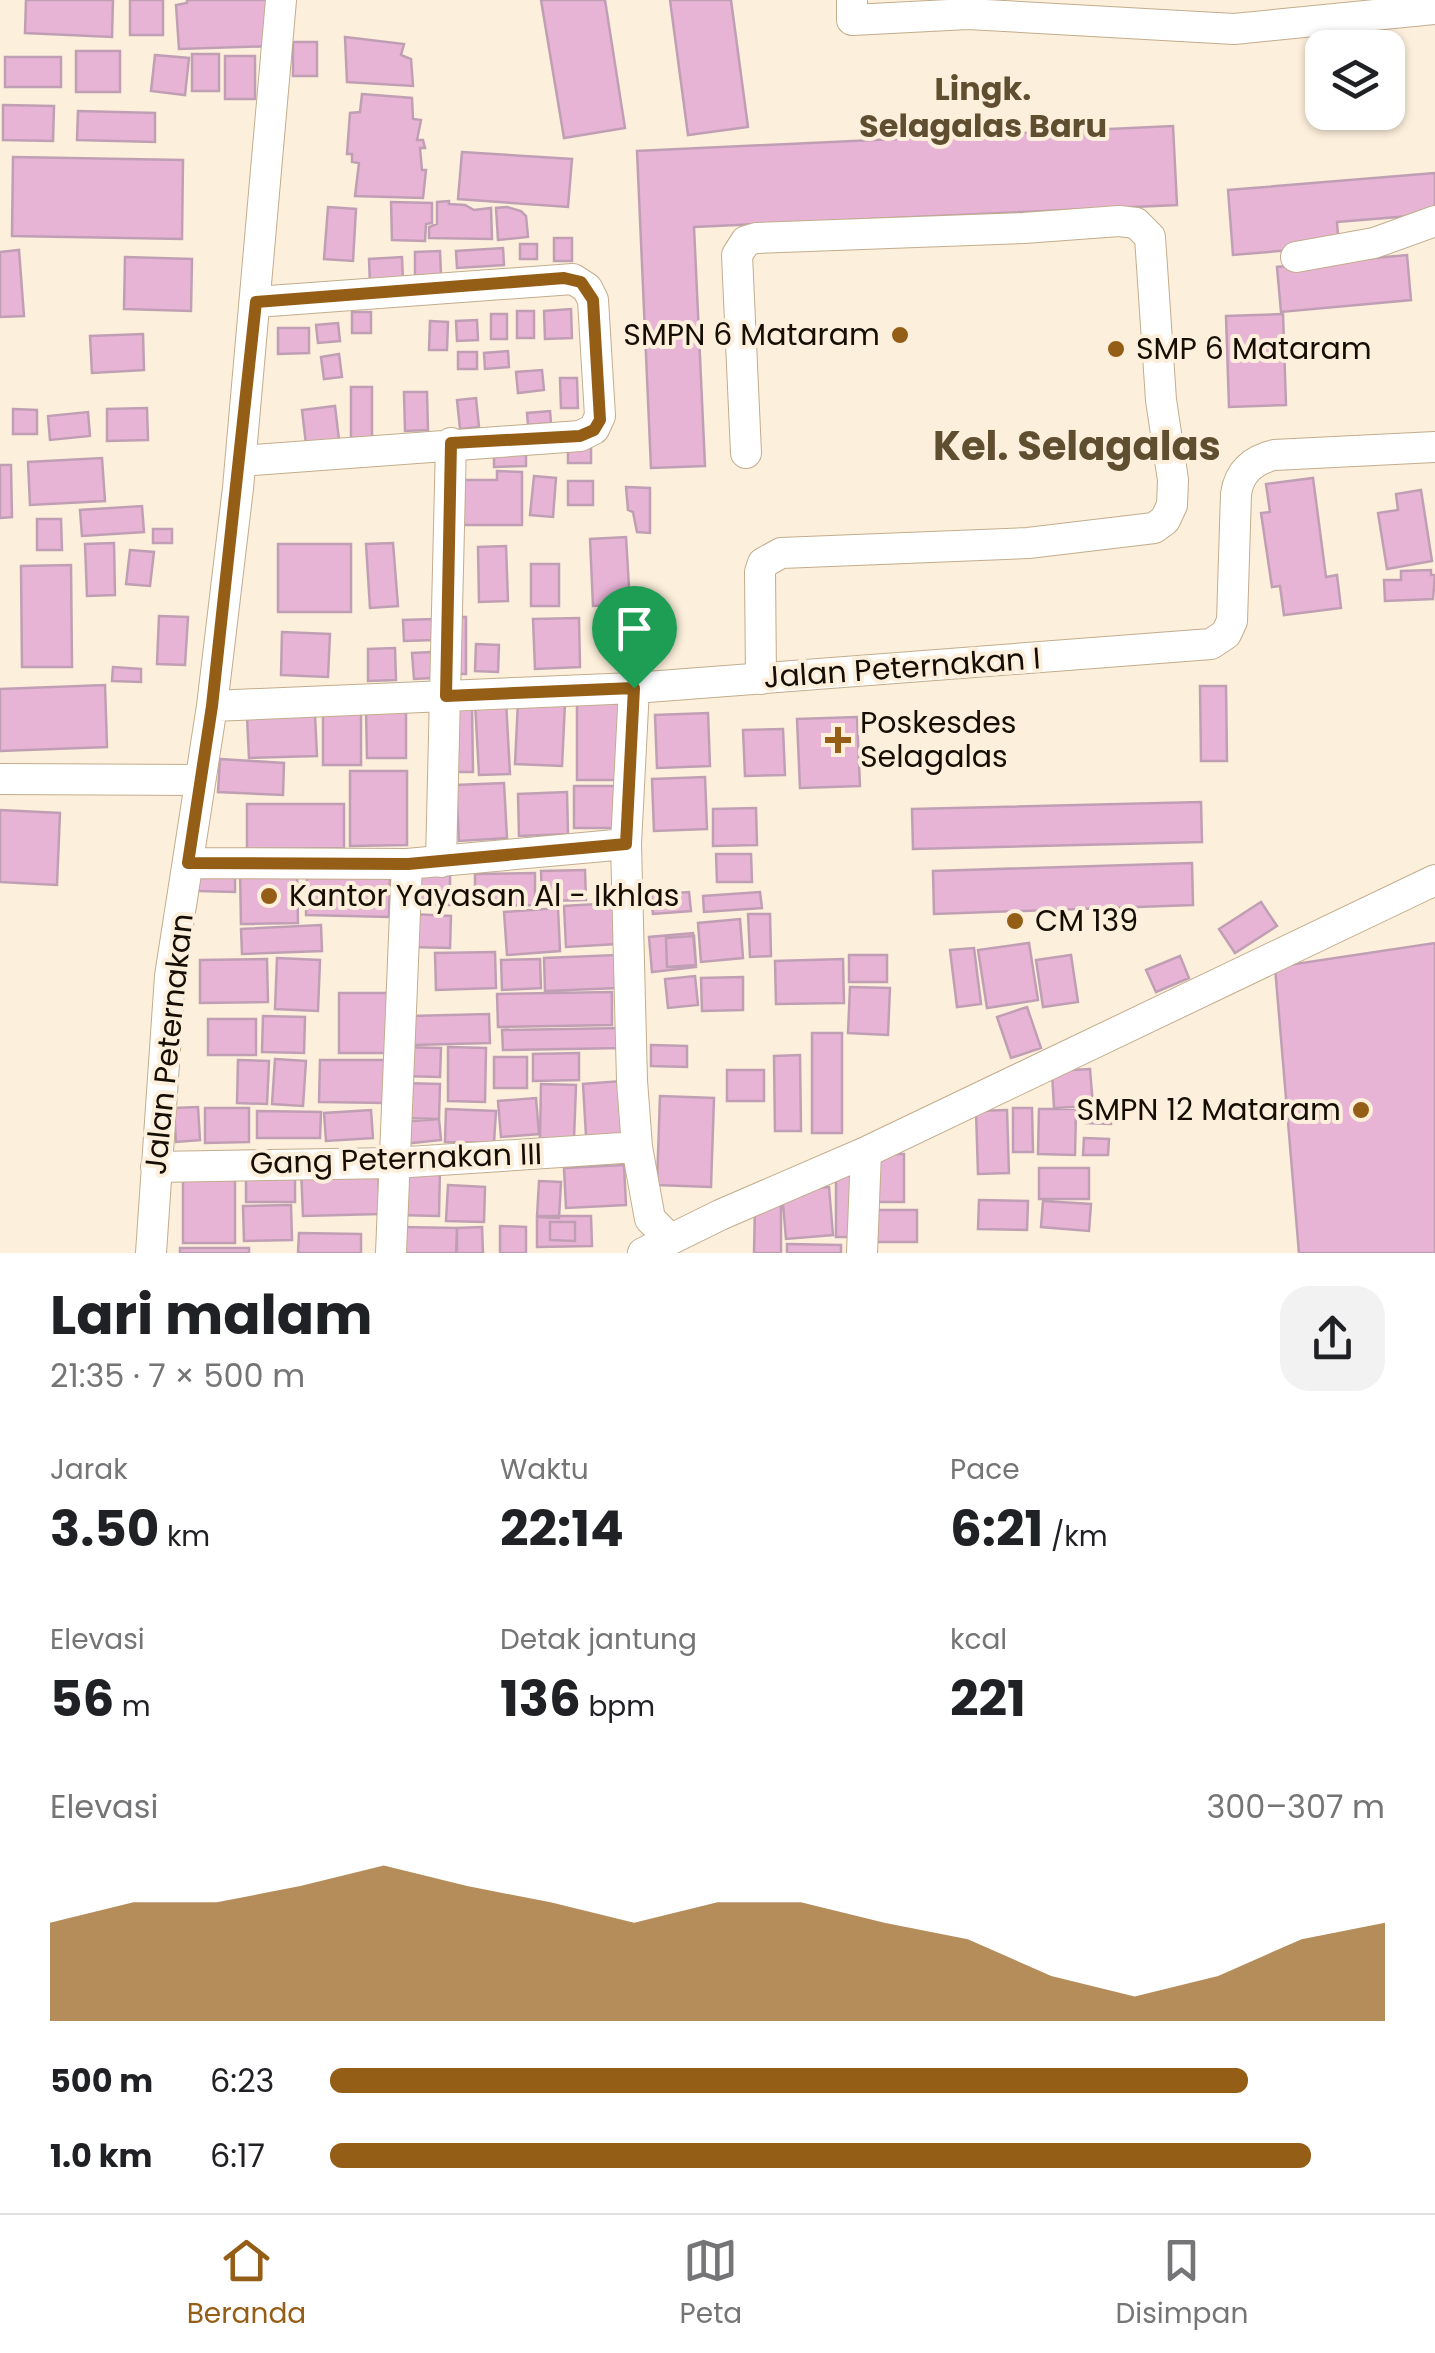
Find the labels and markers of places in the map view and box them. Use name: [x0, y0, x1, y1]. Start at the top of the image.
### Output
place label: SMPN 6 Mataram: [623, 313, 880, 356]
marker: SMPN 6 Mataram: [889, 324, 911, 346]
place label: SMP 6 Mataram: [1136, 327, 1372, 370]
marker: SMP 6 Mataram: [1105, 338, 1127, 360]
pin: [592, 586, 677, 689]
place label: Poskesdes Selagalas: [860, 701, 1016, 778]
marker: Poskesdes Selagalas: [825, 727, 851, 753]
place label: Kantor Yayasan Al - Ikhlas: [289, 874, 679, 917]
marker: Kantor Yayasan Al - Ikhlas: [258, 885, 280, 907]
place label: CM 139: [1035, 899, 1138, 942]
marker: CM 139: [1004, 910, 1026, 932]
place label: SMPN 12 Mataram: [1077, 1088, 1341, 1131]
marker: SMPN 12 Mataram: [1350, 1099, 1372, 1121]

